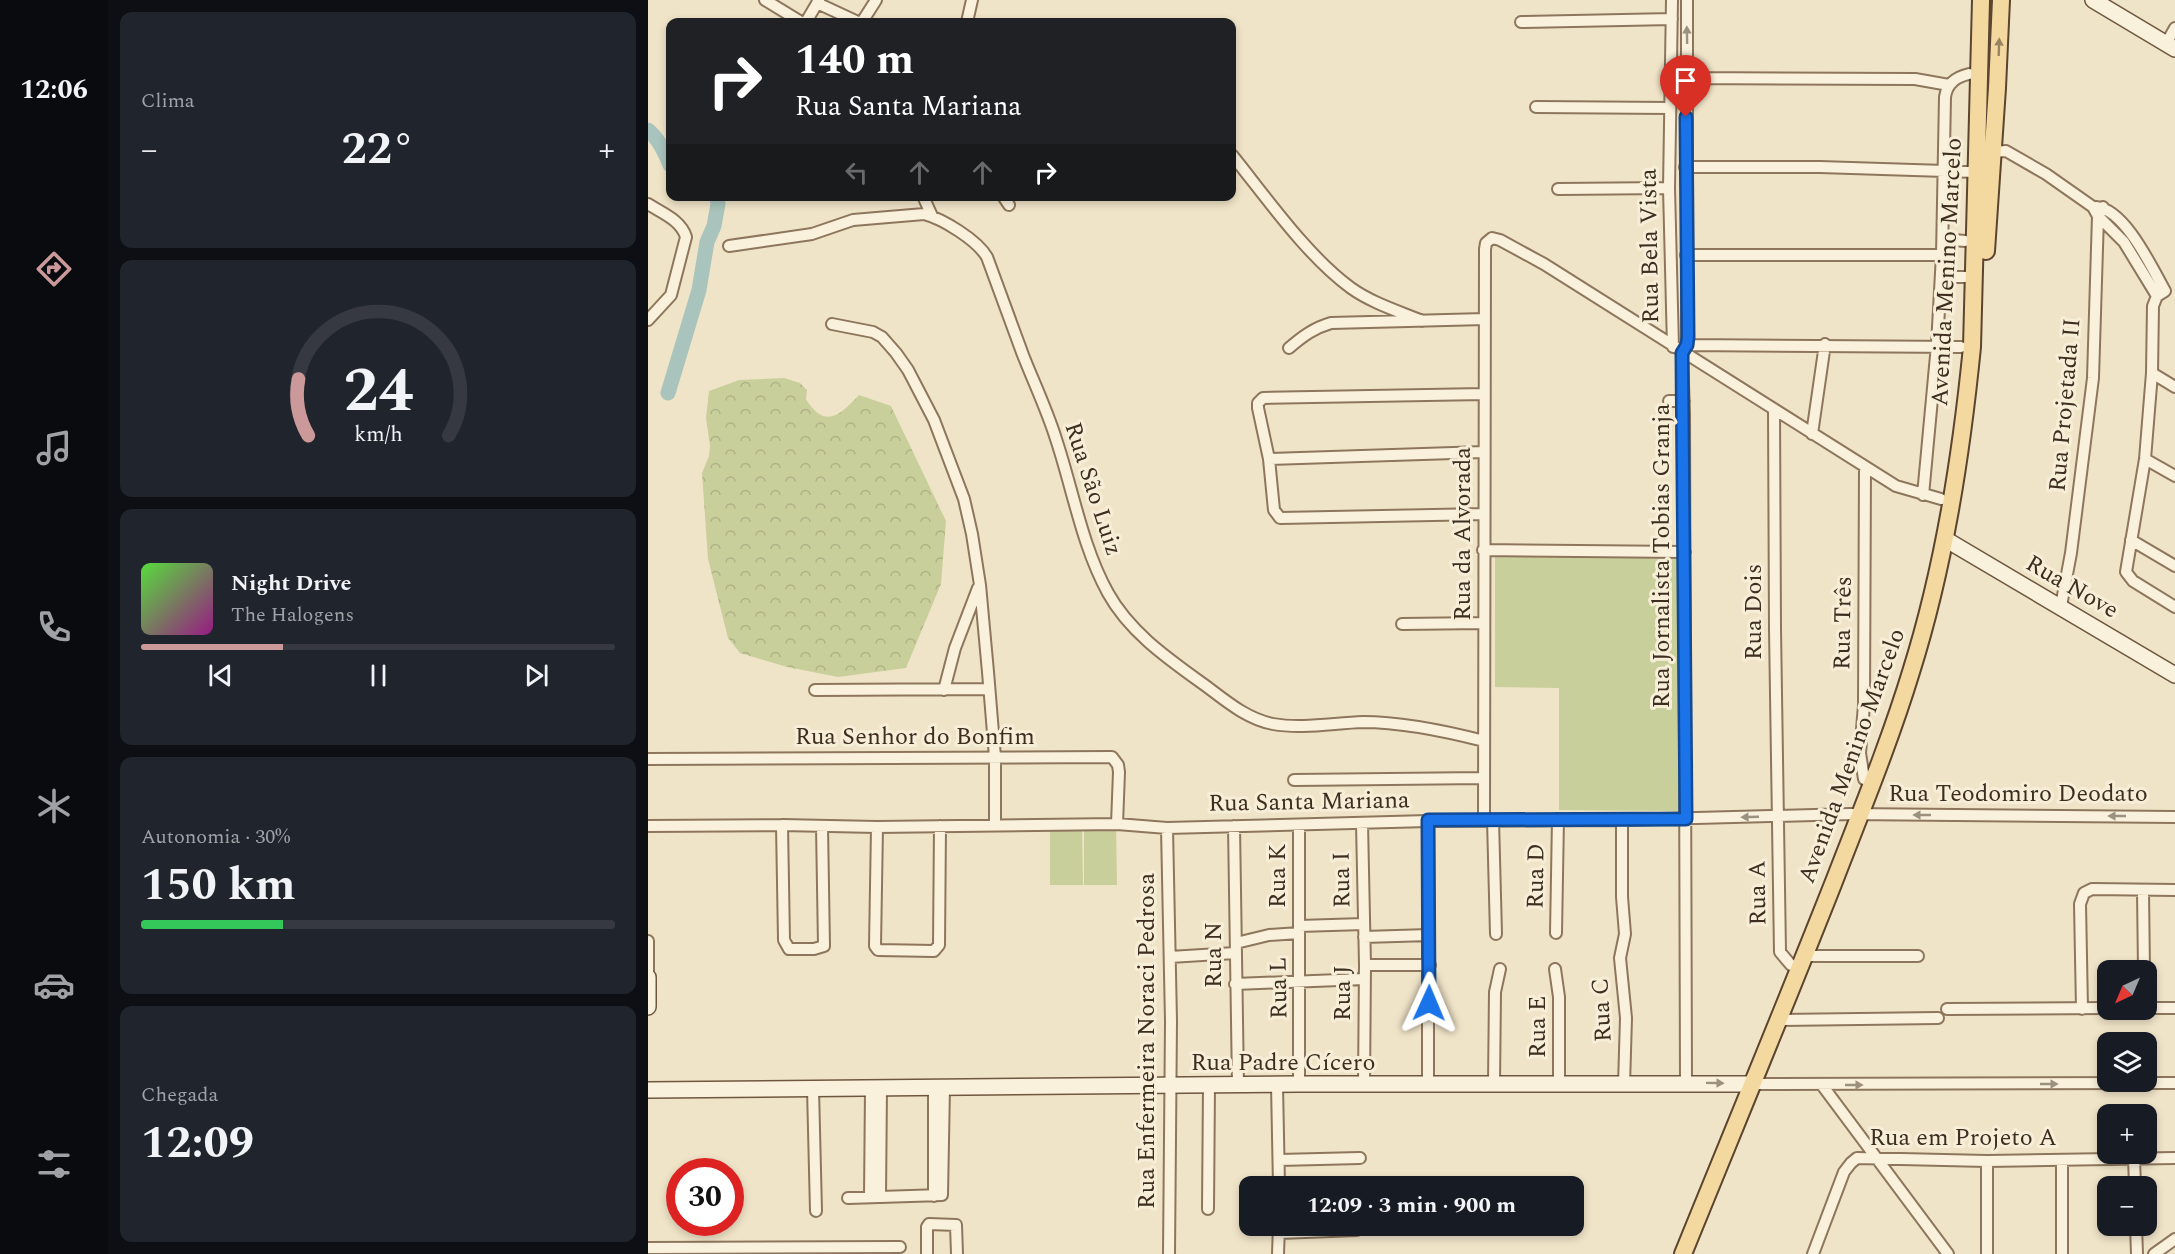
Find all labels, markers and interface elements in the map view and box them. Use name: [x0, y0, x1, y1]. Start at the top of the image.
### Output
one-way arrow: [1682, 25, 1692, 44]
text: 140 m: [795, 29, 914, 92]
one-way arrow: [1994, 38, 2003, 57]
icon: right: [696, 42, 774, 120]
pin: [1660, 55, 1711, 117]
icon: arrive: [1669, 64, 1702, 97]
text: 12:06: [20, 69, 88, 111]
text: Clima: [141, 86, 195, 116]
text: Rua Santa Mariana: [795, 86, 1022, 128]
text: 22°: [342, 115, 415, 184]
text: −: [141, 125, 158, 175]
text: +: [599, 125, 615, 175]
street label: Avenida Menino Marcelo: [1922, 137, 1972, 407]
icon: left: [840, 156, 873, 189]
icon: ahead: [903, 156, 936, 189]
icon: ahead: [966, 156, 999, 189]
icon: right: [1029, 156, 1062, 189]
street label: Rua Bela Vista: [1631, 168, 1669, 324]
icon: directions: [33, 248, 75, 290]
street label: Rua Projetada II: [2039, 317, 2091, 493]
text: 24: [343, 344, 413, 439]
street label: Rua Jornalista Tobias Granja: [1644, 403, 1680, 708]
street label: Rua São Luiz: [1054, 417, 1132, 561]
text: km/h: [354, 418, 402, 451]
icon: music: [33, 427, 75, 469]
street label: Rua da Alvorada: [1445, 447, 1481, 621]
street label: Rua Nove: [2019, 546, 2125, 628]
street label: Rua Dois: [1736, 564, 1772, 660]
text: Night Drive: [231, 567, 351, 600]
street label: Rua Três: [1824, 576, 1862, 670]
text: The Halogens: [231, 600, 354, 630]
icon: phone: [33, 606, 75, 648]
street label: Avenida Menino Marcelo: [1789, 623, 1915, 889]
icon: previous: [204, 659, 237, 692]
icon: pause: [362, 659, 395, 692]
icon: next: [520, 659, 553, 692]
street label: Rua Senhor do Bonfim: [795, 719, 1035, 755]
street label: Rua Teodomiro Deodato: [1888, 776, 2148, 812]
street label: Rua Santa Mariana: [1208, 782, 1410, 822]
icon: climate: [33, 785, 75, 827]
one-way arrow: [1912, 810, 1931, 820]
one-way arrow: [2107, 811, 2126, 821]
one-way arrow: [1740, 812, 1759, 821]
text: Autonomia · 30%: [141, 822, 290, 852]
street label: Rua D: [1517, 843, 1555, 909]
street label: Rua K: [1260, 844, 1296, 908]
text: 150 km: [141, 851, 296, 920]
street label: Rua I: [1324, 851, 1360, 909]
street label: Rua A: [1739, 860, 1777, 926]
street label: Rua Enfermeira Noraci Pedrosa: [1129, 873, 1165, 1209]
street label: Rua N: [1196, 922, 1232, 988]
street label: Rua L: [1260, 957, 1298, 1019]
north arrow: [2097, 960, 2157, 1020]
map controls: [2097, 960, 2157, 1236]
icon: car: [33, 964, 75, 1006]
street label: Rua J: [1325, 965, 1361, 1021]
position arrow: [1397, 971, 1461, 1035]
street label: Rua C: [1582, 977, 1622, 1043]
street label: Rua E: [1520, 996, 1556, 1058]
button: layers: [2097, 1032, 2157, 1092]
street label: Rua Padre Cícero: [1191, 1045, 1375, 1081]
one-way arrow: [1705, 1078, 1724, 1088]
one-way arrow: [2039, 1079, 2058, 1089]
text: Chegada: [141, 1080, 218, 1110]
one-way arrow: [1844, 1080, 1863, 1090]
button: +: [2097, 1104, 2157, 1164]
text: 12:09: [141, 1109, 254, 1178]
street label: Rua em Projeto A: [1869, 1120, 2057, 1156]
icon: filters: [33, 1143, 75, 1185]
speed limit sign: 30: [666, 1158, 744, 1236]
button: −: [2097, 1176, 2157, 1236]
text: 12:09 · 3 min · 900 m: [1307, 1189, 1516, 1222]

